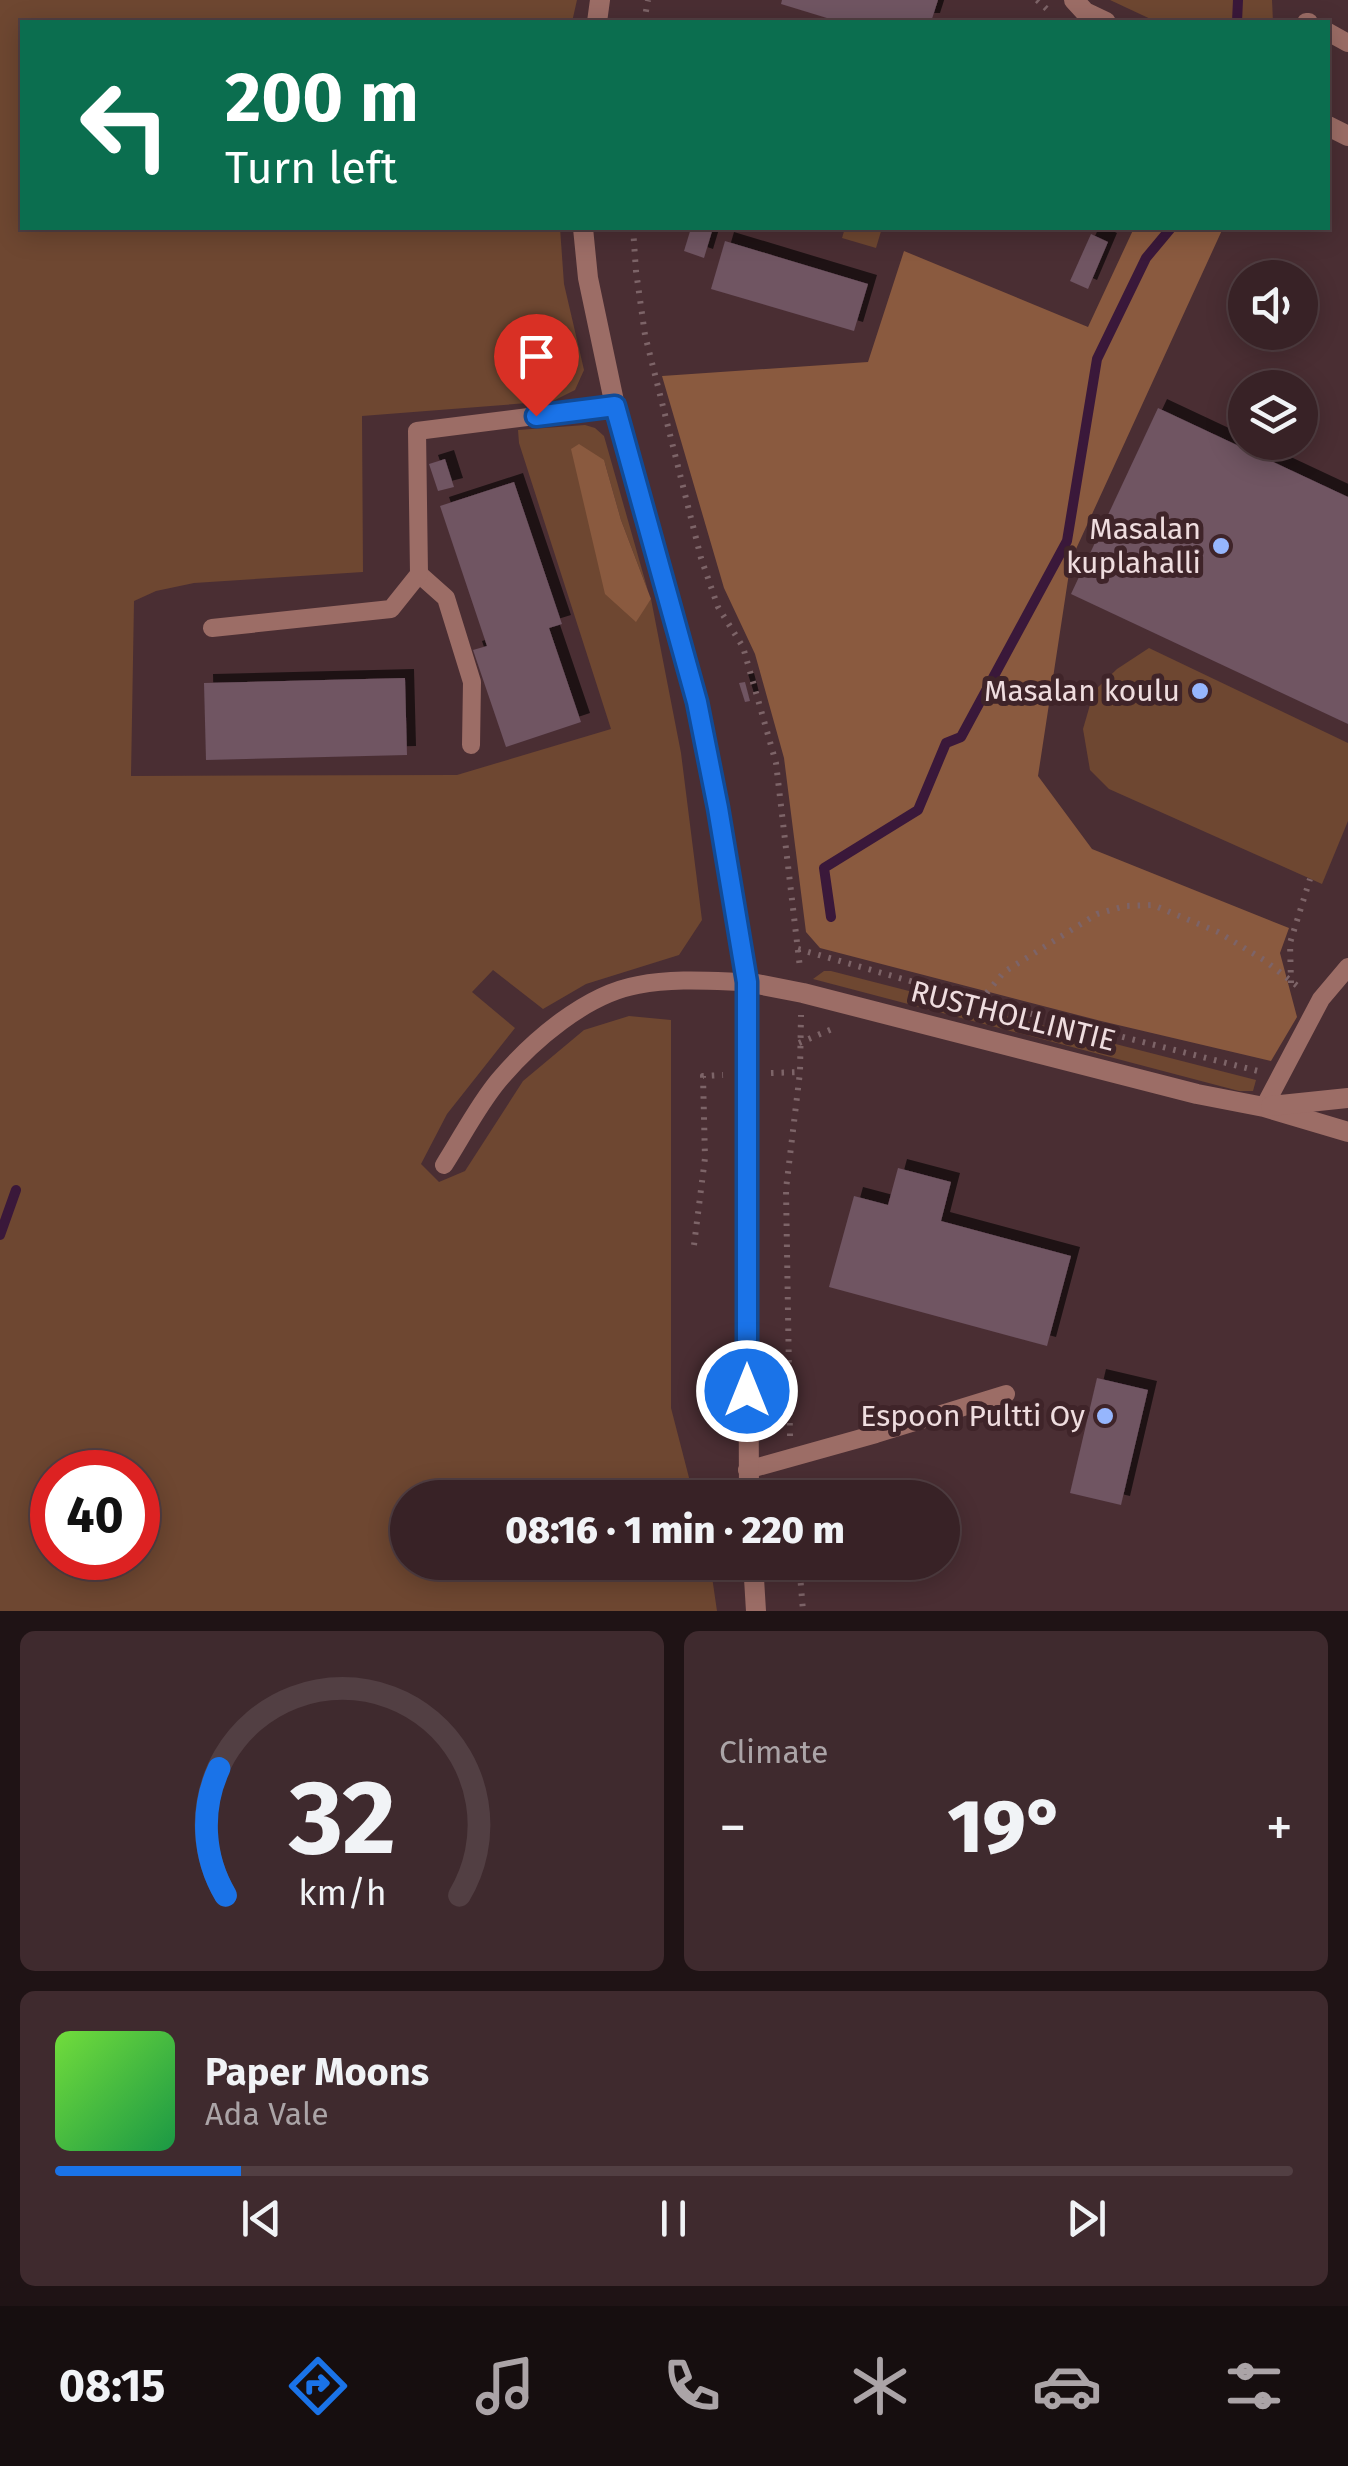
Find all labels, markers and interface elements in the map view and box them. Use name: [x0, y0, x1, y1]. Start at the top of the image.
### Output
text: 200 m: [225, 56, 419, 140]
icon: left: [60, 60, 190, 190]
text: Turn left: [225, 141, 397, 195]
map controls: [1228, 260, 1318, 460]
button: sound: [1228, 260, 1318, 350]
pin: [494, 314, 579, 417]
icon: arrive: [509, 329, 564, 384]
button: layers: [1228, 370, 1318, 460]
place label: Masalan kuplahalli: [1066, 511, 1201, 581]
marker: Masalan kuplahalli: [1210, 535, 1232, 557]
place label: Masalan koulu: [984, 673, 1180, 709]
marker: Masalan koulu: [1189, 680, 1211, 702]
street label: RUSTHOLLINTIE: [907, 973, 1119, 1059]
position arrow: [695, 1339, 799, 1443]
place label: Espoon Pultti Oy: [860, 1398, 1085, 1434]
marker: Espoon Pultti Oy: [1094, 1405, 1116, 1427]
speed limit sign: 40: [30, 1450, 160, 1580]
text: 08:16 · 1 min · 220 m: [505, 1507, 845, 1553]
text: Climate: [719, 1733, 828, 1771]
text: 32: [288, 1756, 395, 1881]
text: 19°: [947, 1782, 1065, 1872]
text: −: [719, 1795, 747, 1861]
text: +: [1266, 1795, 1293, 1861]
text: km/h: [298, 1872, 386, 1914]
text: Paper Moons: [205, 2049, 429, 2095]
text: Ada Vale: [205, 2095, 329, 2133]
icon: previous: [234, 2191, 289, 2246]
icon: pause: [646, 2191, 701, 2246]
icon: next: [1059, 2191, 1114, 2246]
icon: directions: [283, 2351, 353, 2421]
icon: music: [470, 2351, 540, 2421]
icon: phone: [657, 2351, 727, 2421]
icon: climate: [845, 2351, 915, 2421]
icon: car: [1032, 2351, 1102, 2421]
icon: filters: [1219, 2351, 1289, 2421]
text: 08:15: [59, 2359, 165, 2413]

